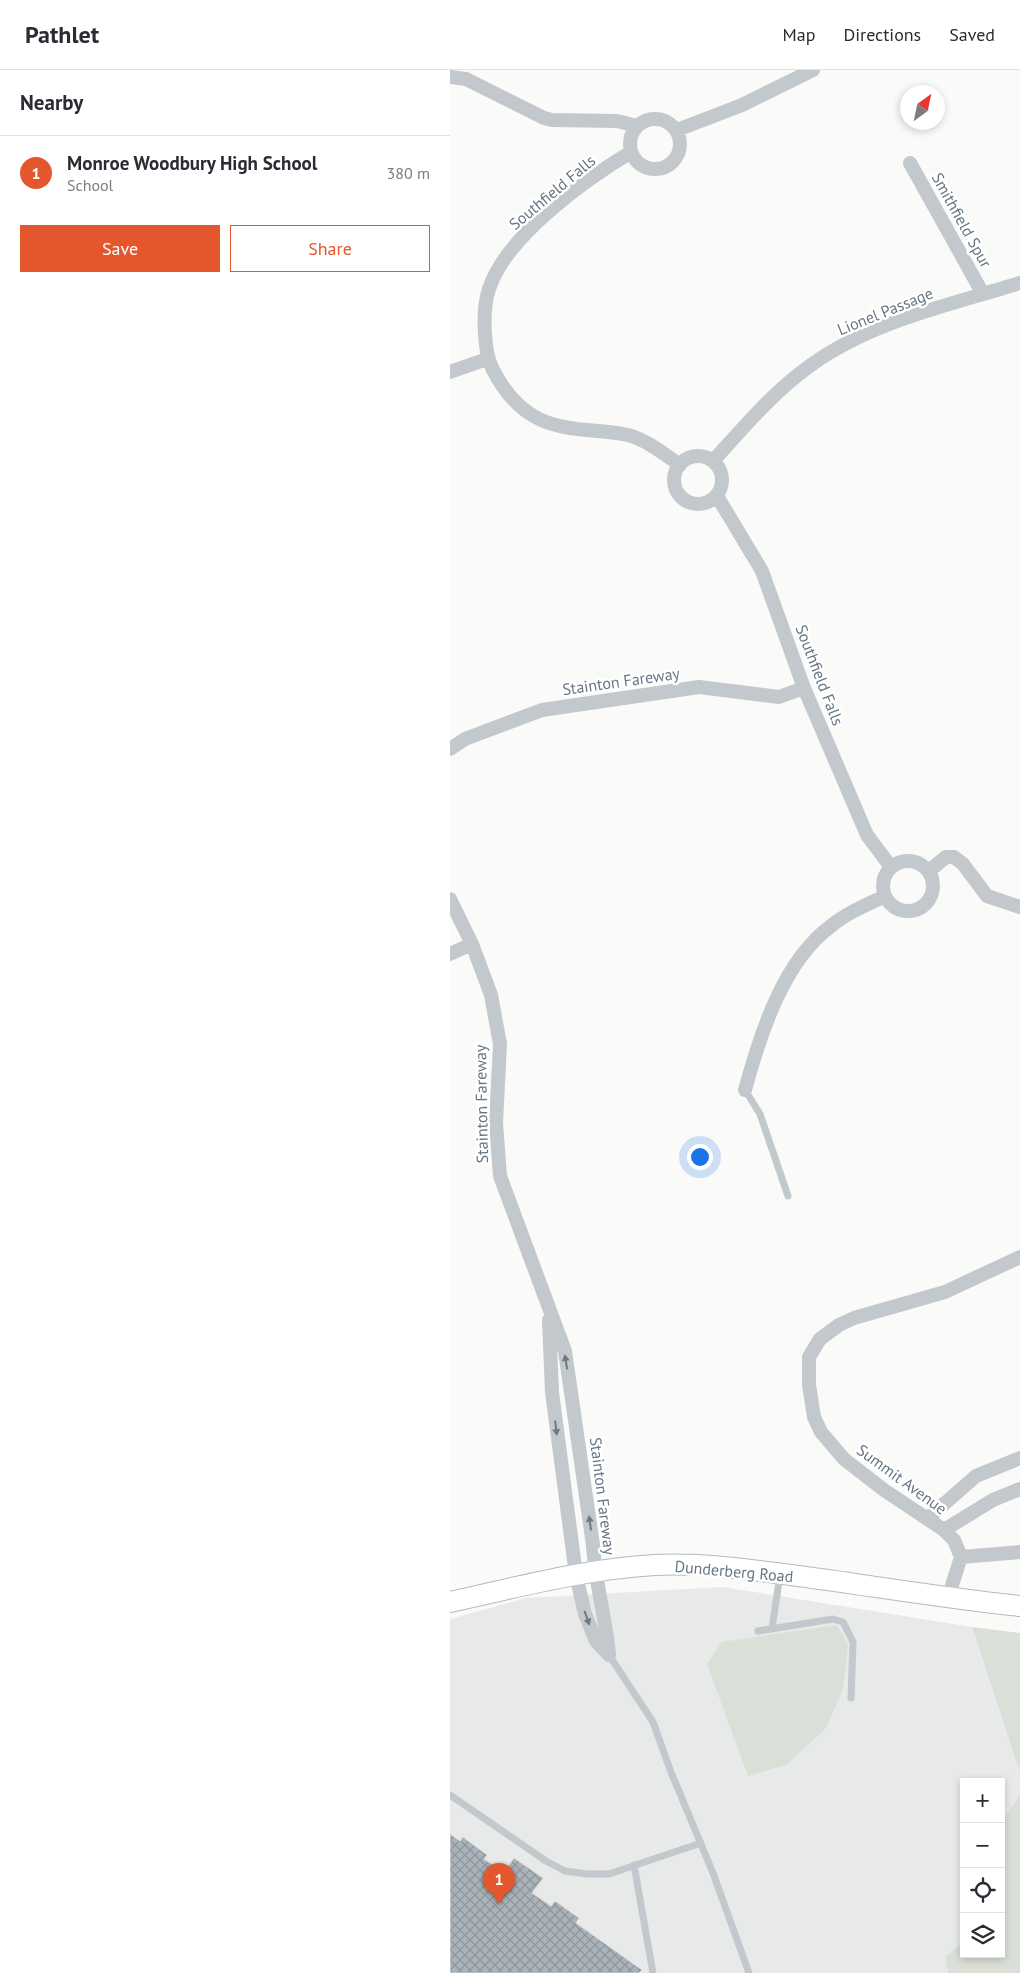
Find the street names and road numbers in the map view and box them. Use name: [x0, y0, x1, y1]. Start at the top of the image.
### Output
street label: Southfield Falls: [505, 150, 599, 234]
street label: Smithfield Spur: [928, 169, 997, 271]
street label: Lionel Passage: [834, 283, 936, 339]
street label: Southfield Falls: [792, 622, 849, 729]
street label: Stainton Fareway: [561, 663, 682, 699]
street label: Stainton Fareway: [470, 1044, 492, 1163]
street label: Stainton Fareway: [586, 1436, 620, 1557]
street label: Summit Avenue: [853, 1440, 951, 1518]
street label: Dunderberg Road: [674, 1556, 794, 1586]

